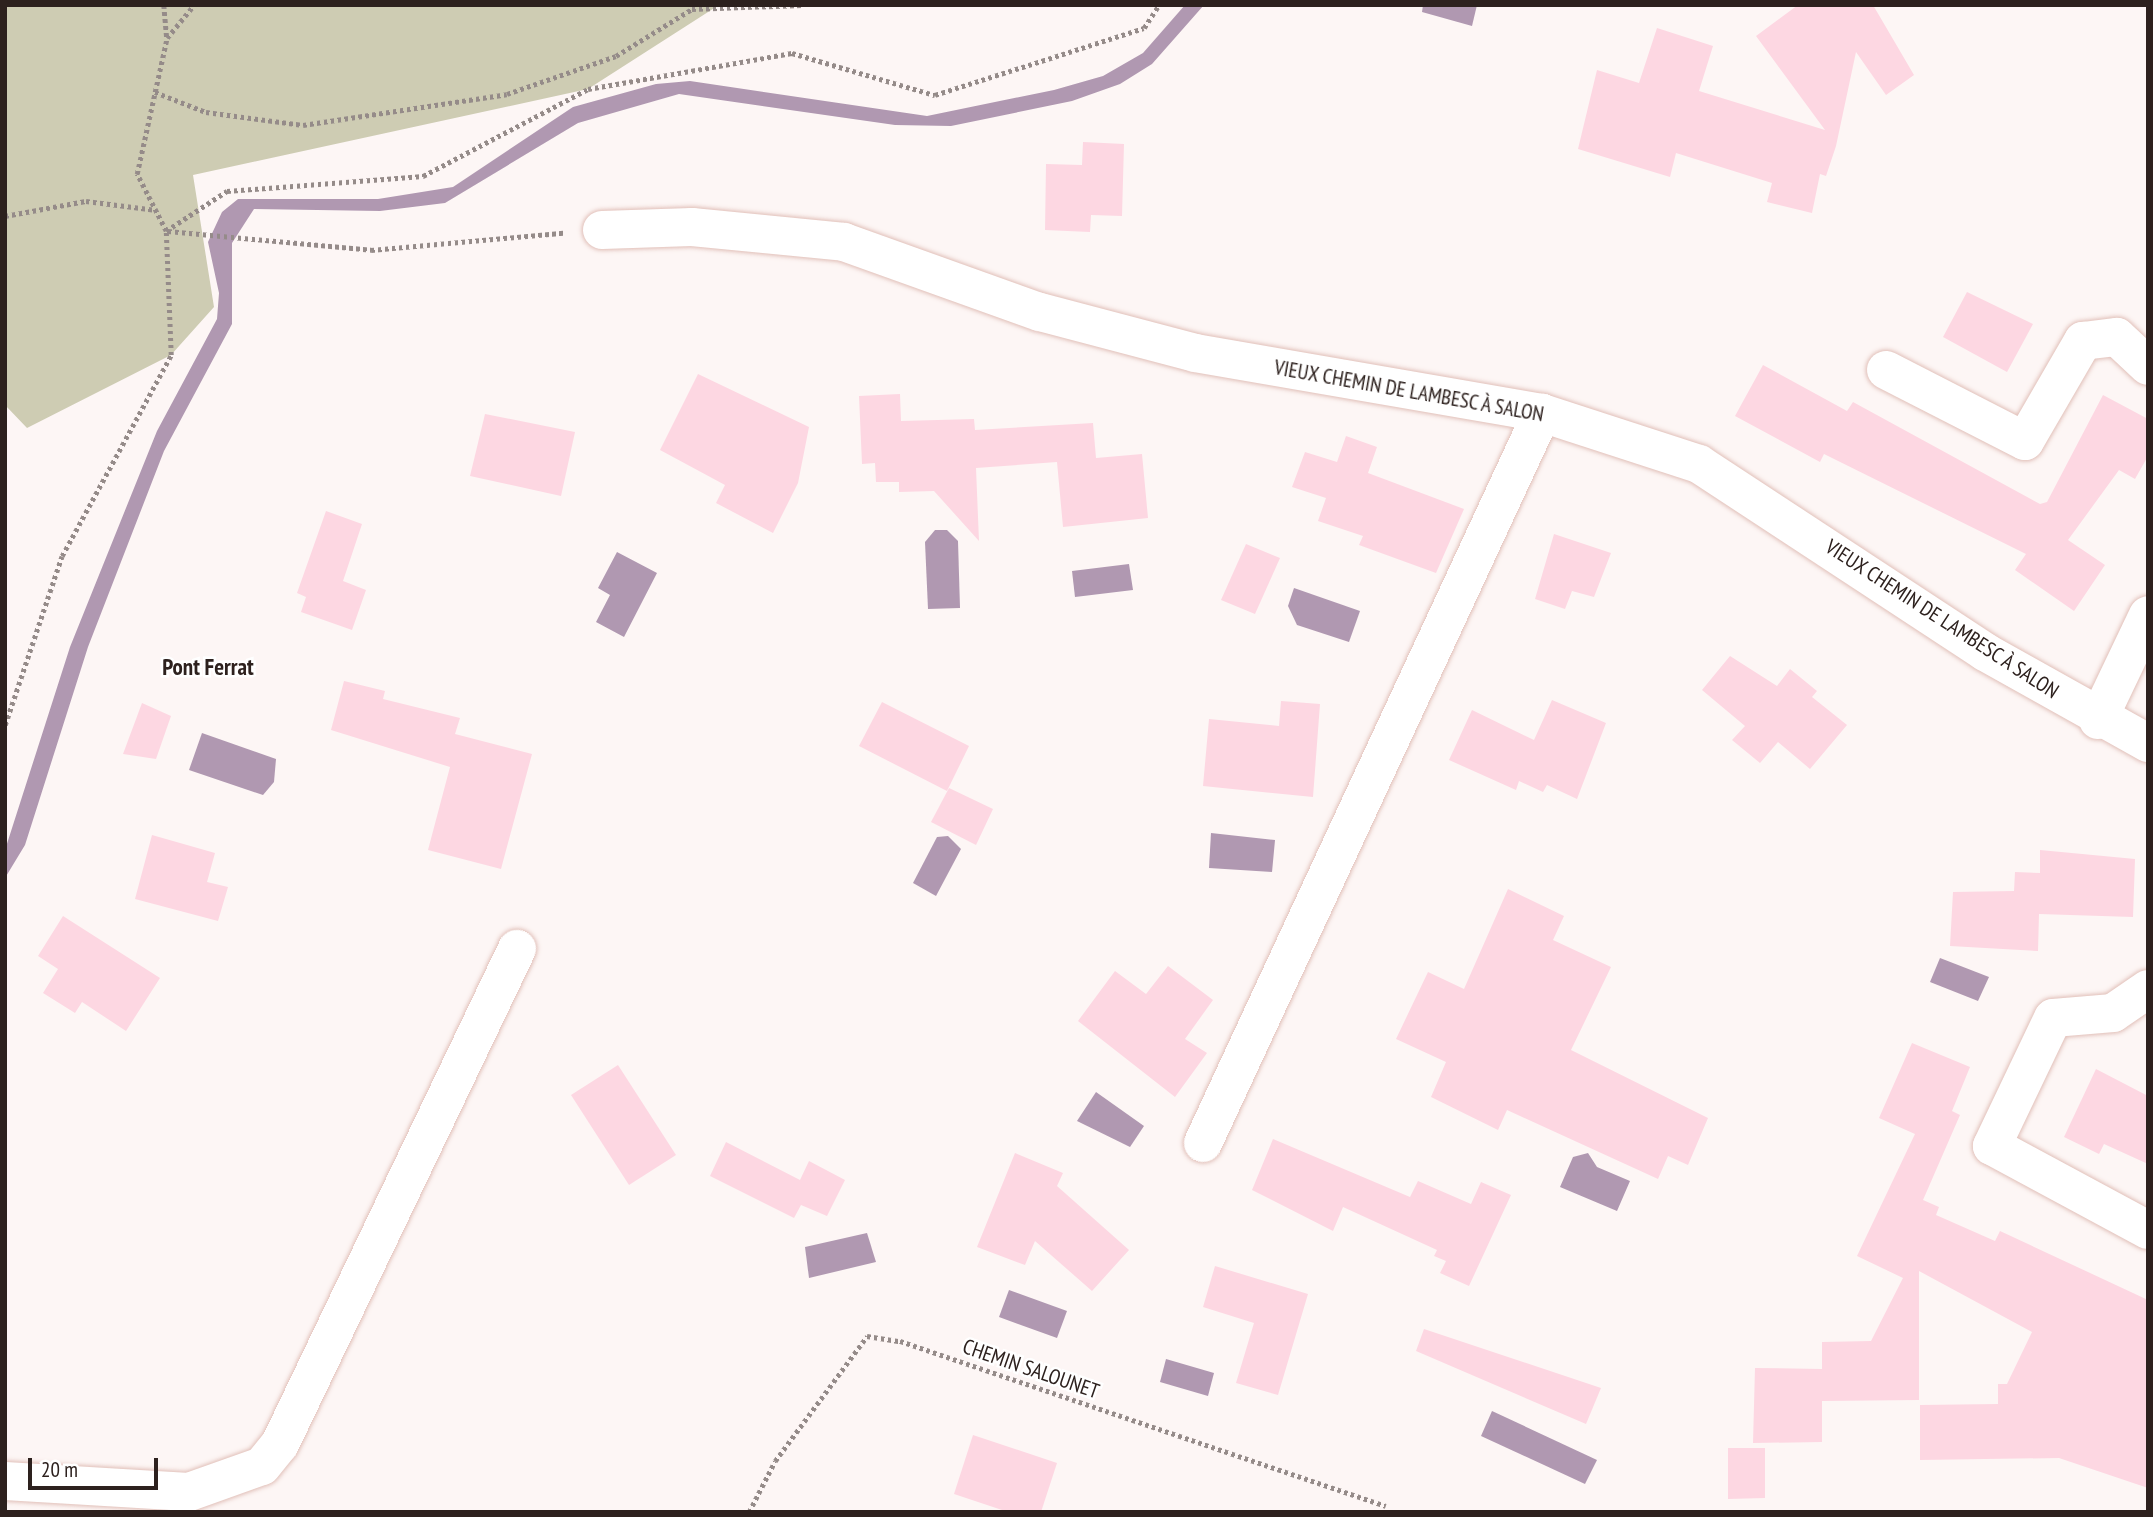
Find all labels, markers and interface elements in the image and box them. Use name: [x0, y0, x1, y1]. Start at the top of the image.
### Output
street label: VIEUX CHEMIN DE LAMBESC À SALON: [1271, 355, 1547, 427]
street label: VIEUX CHEMIN DE LAMBESC À SALON: [1820, 533, 2064, 705]
district label: Pont Ferrat: [162, 653, 254, 681]
street label: CHEMIN SALOUNET: [960, 1334, 1102, 1404]
scale bar: [32, 1444, 161, 1488]
text: 20 m: [41, 1456, 78, 1483]

